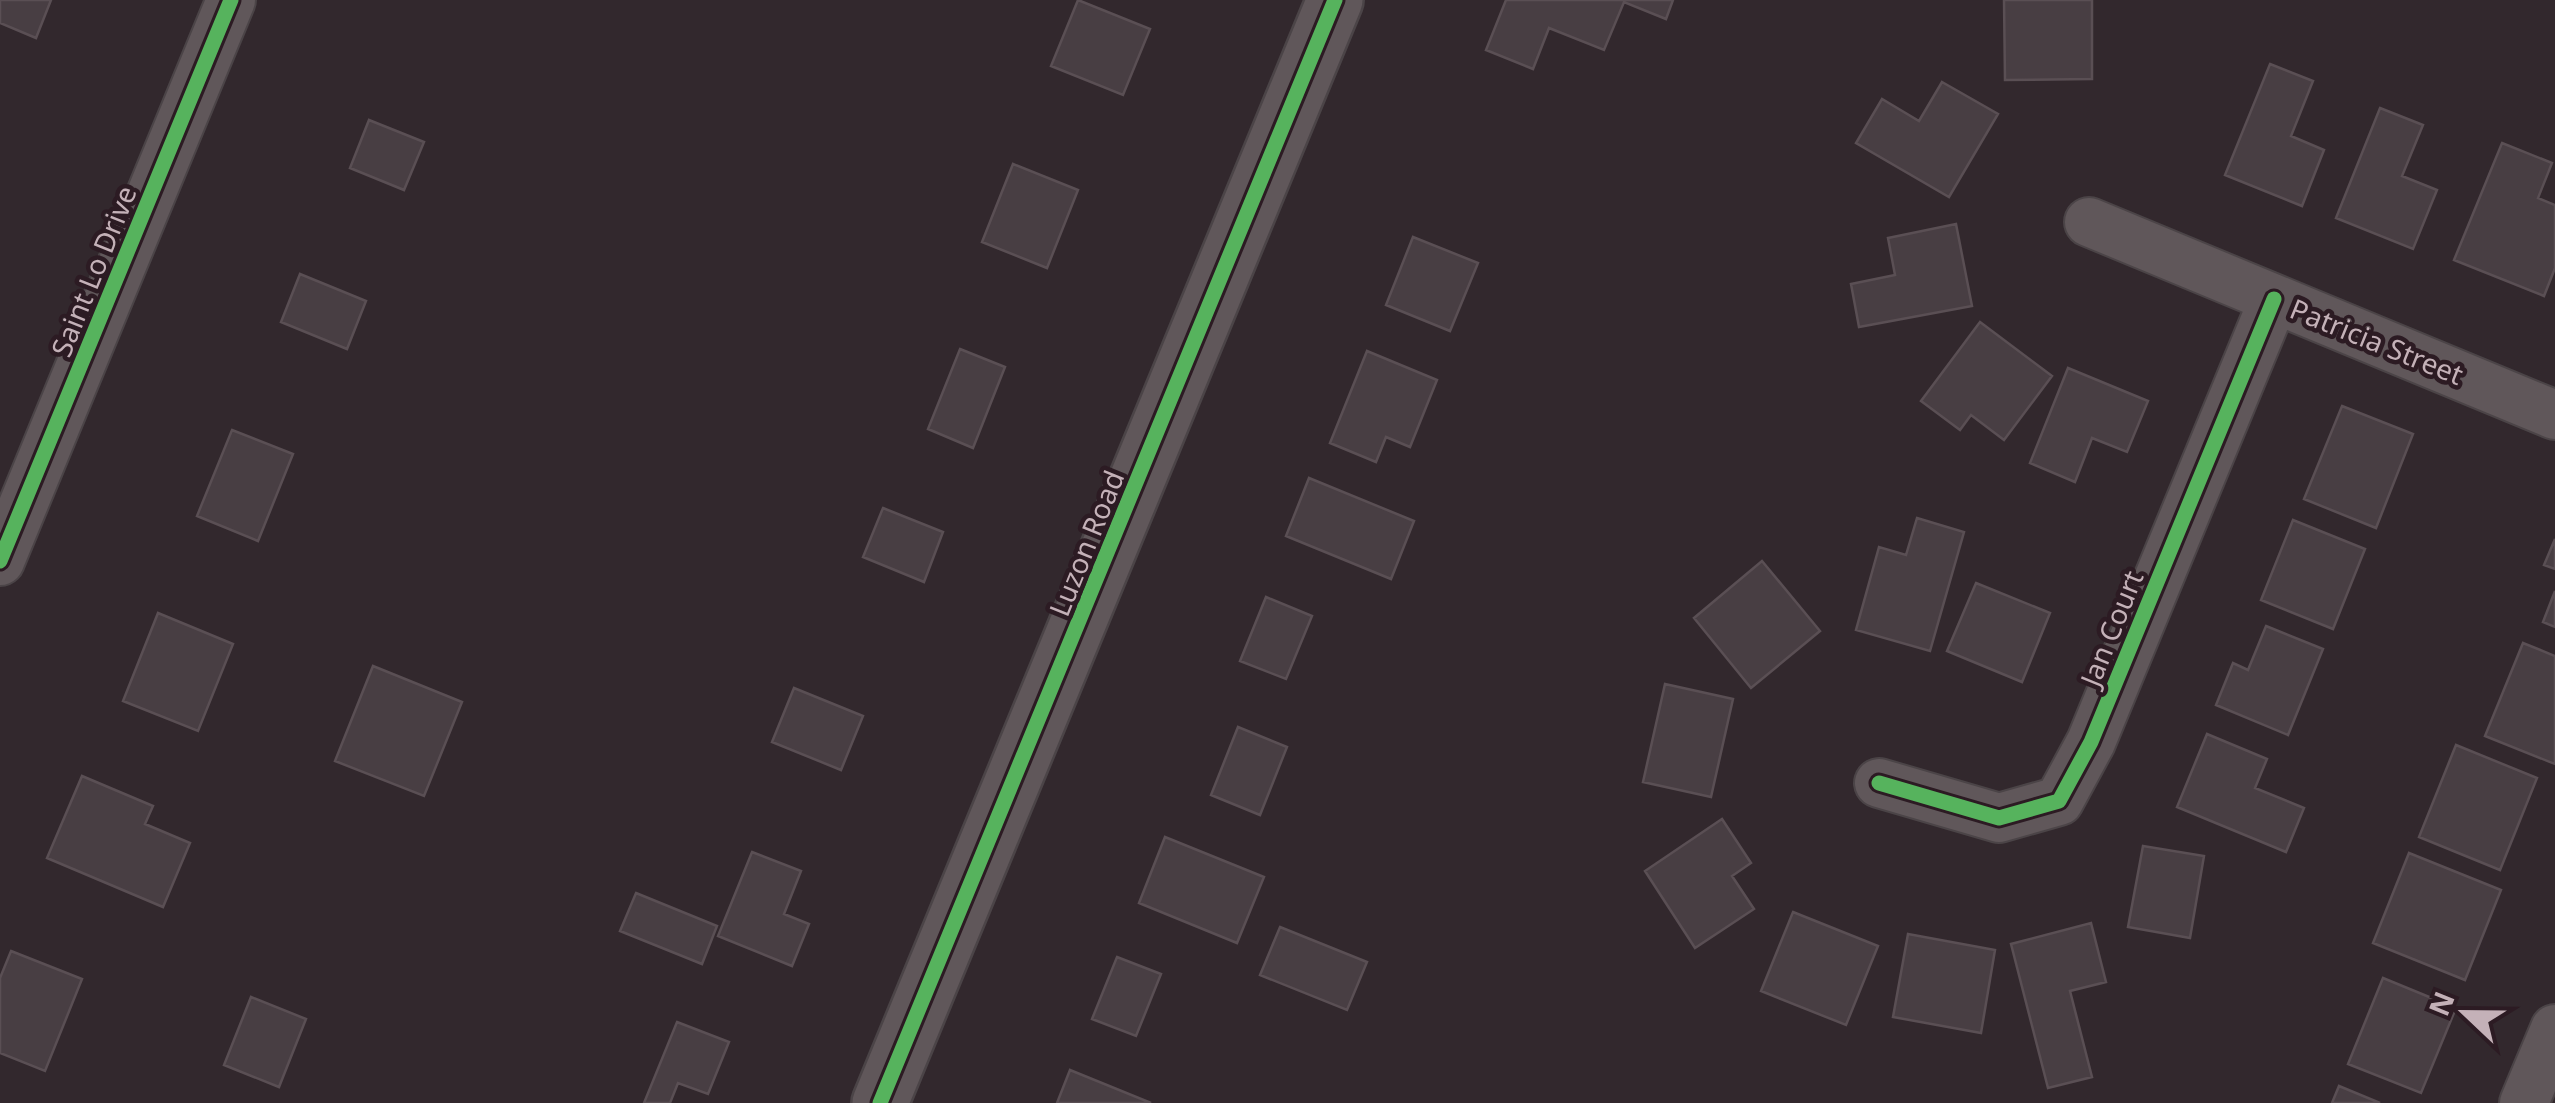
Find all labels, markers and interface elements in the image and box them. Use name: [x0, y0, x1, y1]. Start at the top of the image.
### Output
street label: Saint Lo Drive: [41, 180, 145, 362]
street label: Patricia Street: [2285, 289, 2469, 393]
street label: Luzon Road: [1040, 465, 1132, 621]
street label: Jan Court: [2069, 565, 2151, 694]
north arrow: [2415, 963, 2515, 1063]
text: N: [2419, 986, 2463, 1021]

